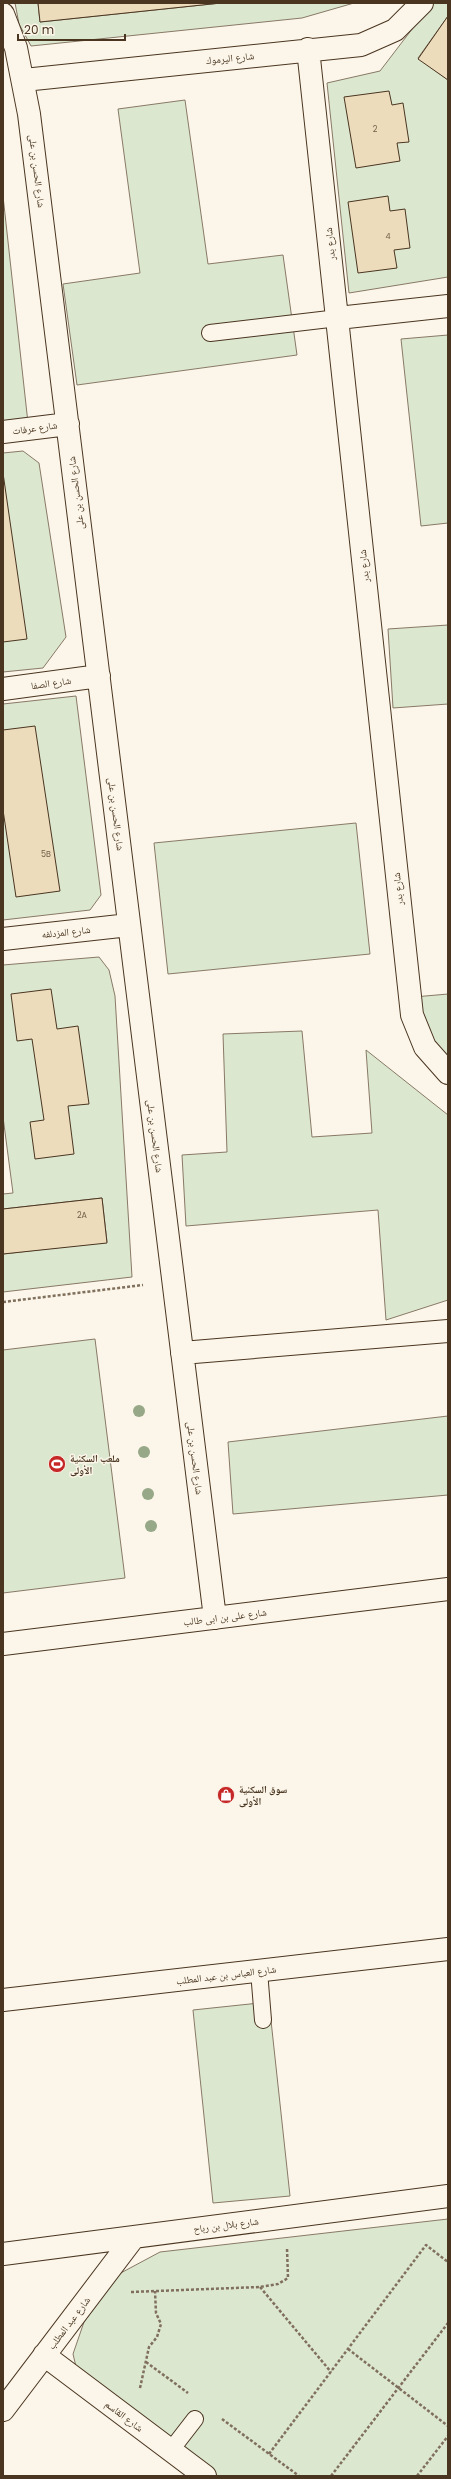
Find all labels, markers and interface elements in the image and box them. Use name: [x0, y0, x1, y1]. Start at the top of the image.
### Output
scale bar: [18, 16, 125, 42]
text: 20 m: [24, 21, 54, 38]
street label: شارع اليرموك: [205, 48, 255, 68]
house number: 2: [373, 124, 378, 135]
street label: شارع الحسن بن على: [25, 134, 49, 209]
street label: شارع بدر: [321, 226, 339, 262]
house number: 4: [385, 231, 391, 242]
street label: شارع عرفات: [12, 417, 59, 439]
street label: شارع الحسن بن على: [64, 455, 88, 530]
street label: شارع بدر: [355, 548, 373, 584]
street label: شارع الصفا: [30, 673, 72, 693]
street label: شارع الحسن بن على: [104, 777, 128, 852]
house number: 5B: [41, 849, 51, 860]
street label: شارع بدر: [389, 871, 407, 907]
street label: شارع المزدلفه: [41, 922, 92, 942]
street label: شارع الحسن بن على: [143, 1099, 167, 1174]
house number: 2A: [77, 1210, 88, 1221]
street label: شارع الحسن بن على: [183, 1421, 207, 1496]
place label: ملعب السكنية الأولى: [70, 1451, 120, 1478]
sports icon: ملعب السكنية الأولى: [47, 1454, 67, 1474]
street label: شارع على بن ابى طالب: [182, 1604, 268, 1630]
place label: سوق السكنية الأولى: [239, 1782, 287, 1809]
shop icon: سوق السكنية الأولى: [216, 1785, 236, 1805]
street label: شارع العباس بن عبد المطلب: [175, 1961, 277, 1989]
street label: شارع بلال بن رباح: [192, 2213, 260, 2236]
street label: شارع عبد المطلب: [44, 2293, 94, 2353]
street label: شارع القاسم: [102, 2397, 147, 2436]

